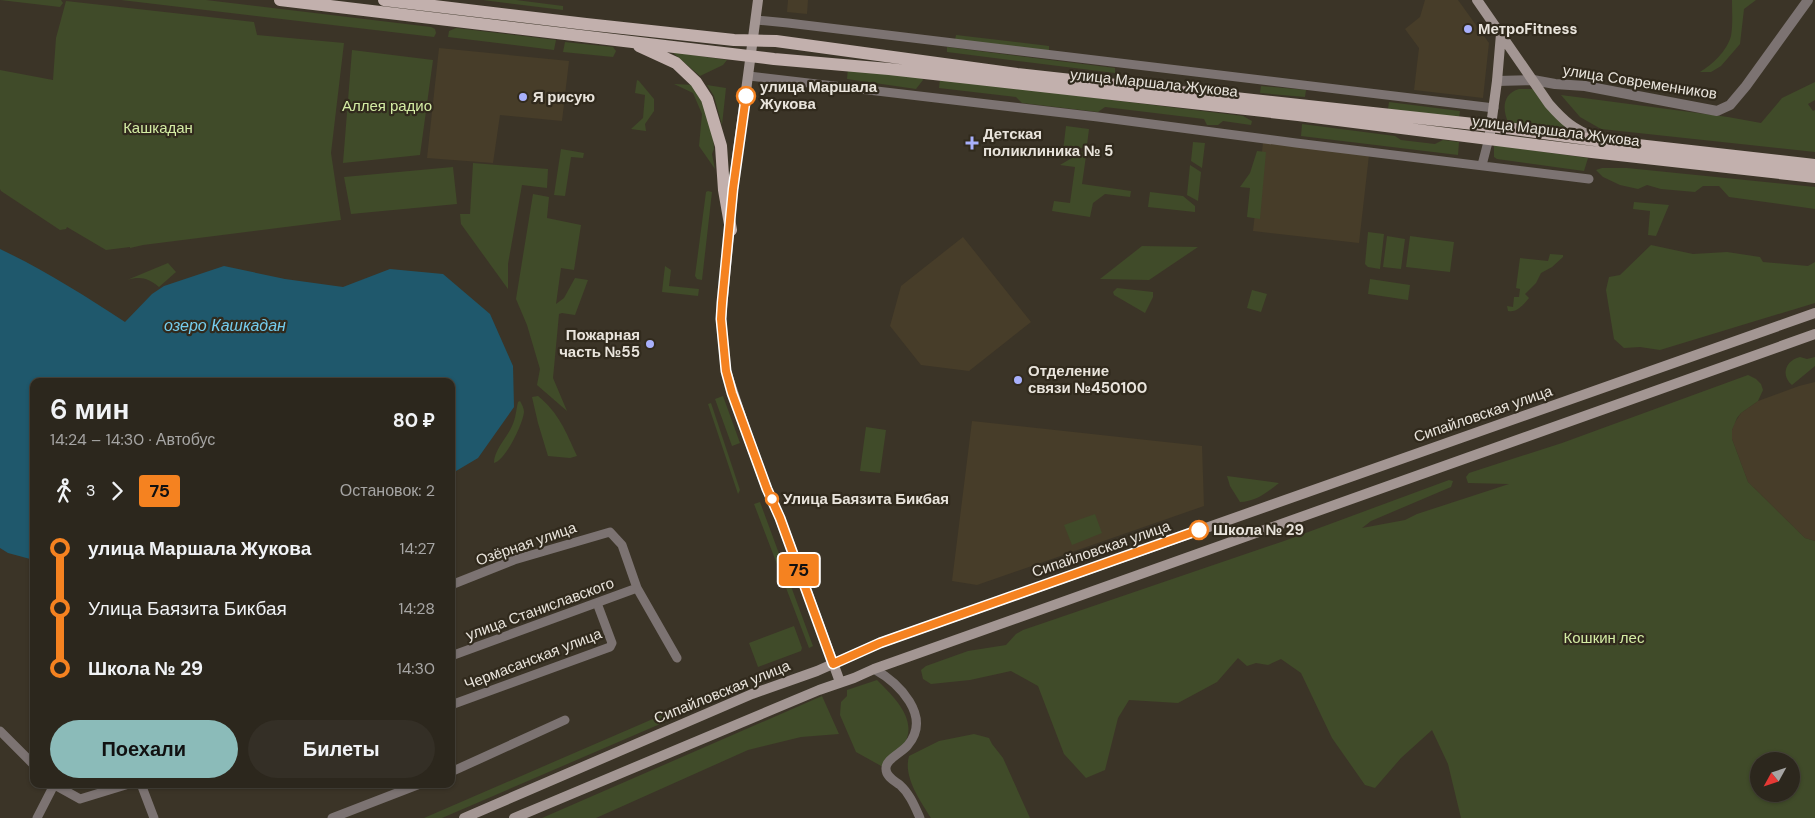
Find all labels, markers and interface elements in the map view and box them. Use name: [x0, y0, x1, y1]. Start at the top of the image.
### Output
place label: МетроFitness: [1478, 19, 1578, 39]
marker: МетроFitness: [1462, 23, 1474, 35]
street label: улица Современников: [1562, 60, 1718, 104]
street label: улица Маршала Жукова: [1069, 64, 1239, 102]
place label: улица Маршала Жукова: [759, 77, 878, 114]
marker: улица Маршала Жукова: [736, 86, 756, 106]
place label: Я рисую: [533, 87, 595, 107]
marker: Я рисую: [517, 91, 529, 103]
park label: Аллея радио: [342, 96, 432, 116]
street label: улица Маршала Жукова: [1471, 111, 1641, 151]
park label: Кашкадан: [123, 118, 193, 138]
place label: Детская поликлиника № 5: [983, 124, 1113, 161]
marker: Детская поликлиника № 5: [965, 136, 979, 150]
water label: озеро Кашкадан: [164, 315, 286, 336]
place label: Пожарная часть №55: [559, 325, 640, 362]
marker: Пожарная часть №55: [644, 338, 656, 350]
place label: Отделение связи №450100: [1028, 361, 1147, 398]
marker: Отделение связи №450100: [1012, 374, 1024, 386]
street label: Сипайловская улица: [1411, 381, 1556, 447]
text: 6 мин: [50, 391, 129, 428]
text: 80 ₽: [393, 408, 435, 433]
text: 14:24 – 14:30 · Автобус: [50, 429, 215, 450]
icon: walk: [50, 477, 78, 505]
icon: forward: [103, 477, 131, 505]
text: 75: [149, 479, 170, 503]
text: 3: [86, 480, 95, 501]
text: Остановок: 2: [340, 480, 435, 501]
place label: Улица Баязита Бикбая: [783, 489, 949, 509]
marker: Улица Баязита Бикбая: [765, 492, 779, 506]
street label: Сипайловская улица: [1029, 516, 1174, 582]
street label: Озёрная улица: [473, 517, 580, 571]
marker: Школа № 29: [1189, 520, 1209, 540]
place label: Школа № 29: [1213, 520, 1304, 540]
text: улица Маршала Жукова: [88, 536, 311, 561]
text: 14:27: [400, 538, 435, 559]
line badge: 75: [776, 554, 822, 586]
text: 75: [789, 558, 809, 582]
street label: улица Станиславского: [463, 573, 617, 645]
text: Улица Баязита Бикбая: [88, 596, 287, 621]
text: 14:28: [398, 598, 435, 619]
street label: Чермасанская улица: [461, 623, 605, 694]
park label: Кошкин лес: [1564, 628, 1645, 648]
street label: Сипайловская улица: [651, 655, 794, 728]
text: Школа № 29: [88, 656, 203, 681]
text: 14:30: [397, 658, 435, 679]
button: Поехали: [50, 720, 238, 778]
button: Билеты: [248, 720, 435, 778]
north arrow: [1750, 752, 1800, 802]
map controls: [1750, 752, 1800, 802]

